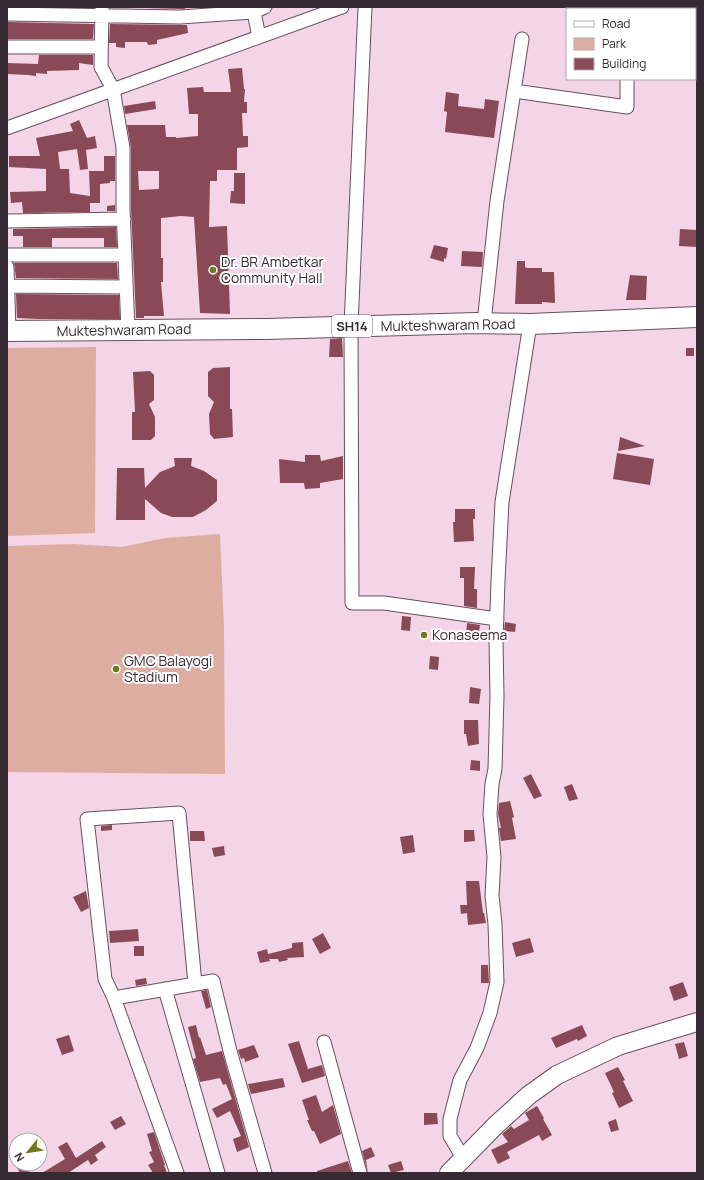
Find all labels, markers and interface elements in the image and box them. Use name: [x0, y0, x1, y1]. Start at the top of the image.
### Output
legend: [566, 8, 696, 80]
text: Road: [602, 15, 630, 32]
text: Park: [602, 35, 627, 52]
text: Building: [602, 55, 646, 72]
place label: Dr. BR Ambetkar Community Hall: [221, 252, 323, 287]
marker: Dr. BR Ambetkar Community Hall: [208, 265, 218, 275]
street label: Mukteshwaram Road: [380, 314, 515, 335]
road number: SH14: [332, 315, 372, 337]
street label: Mukteshwaram Road: [56, 319, 191, 340]
place label: Konaseema: [432, 625, 507, 644]
marker: Konaseema: [419, 630, 429, 640]
place label: GMC Balayogi Stadium: [124, 651, 212, 686]
marker: GMC Balayogi Stadium: [111, 664, 121, 674]
north arrow: [8, 1132, 48, 1172]
text: N: [10, 1150, 27, 1164]

